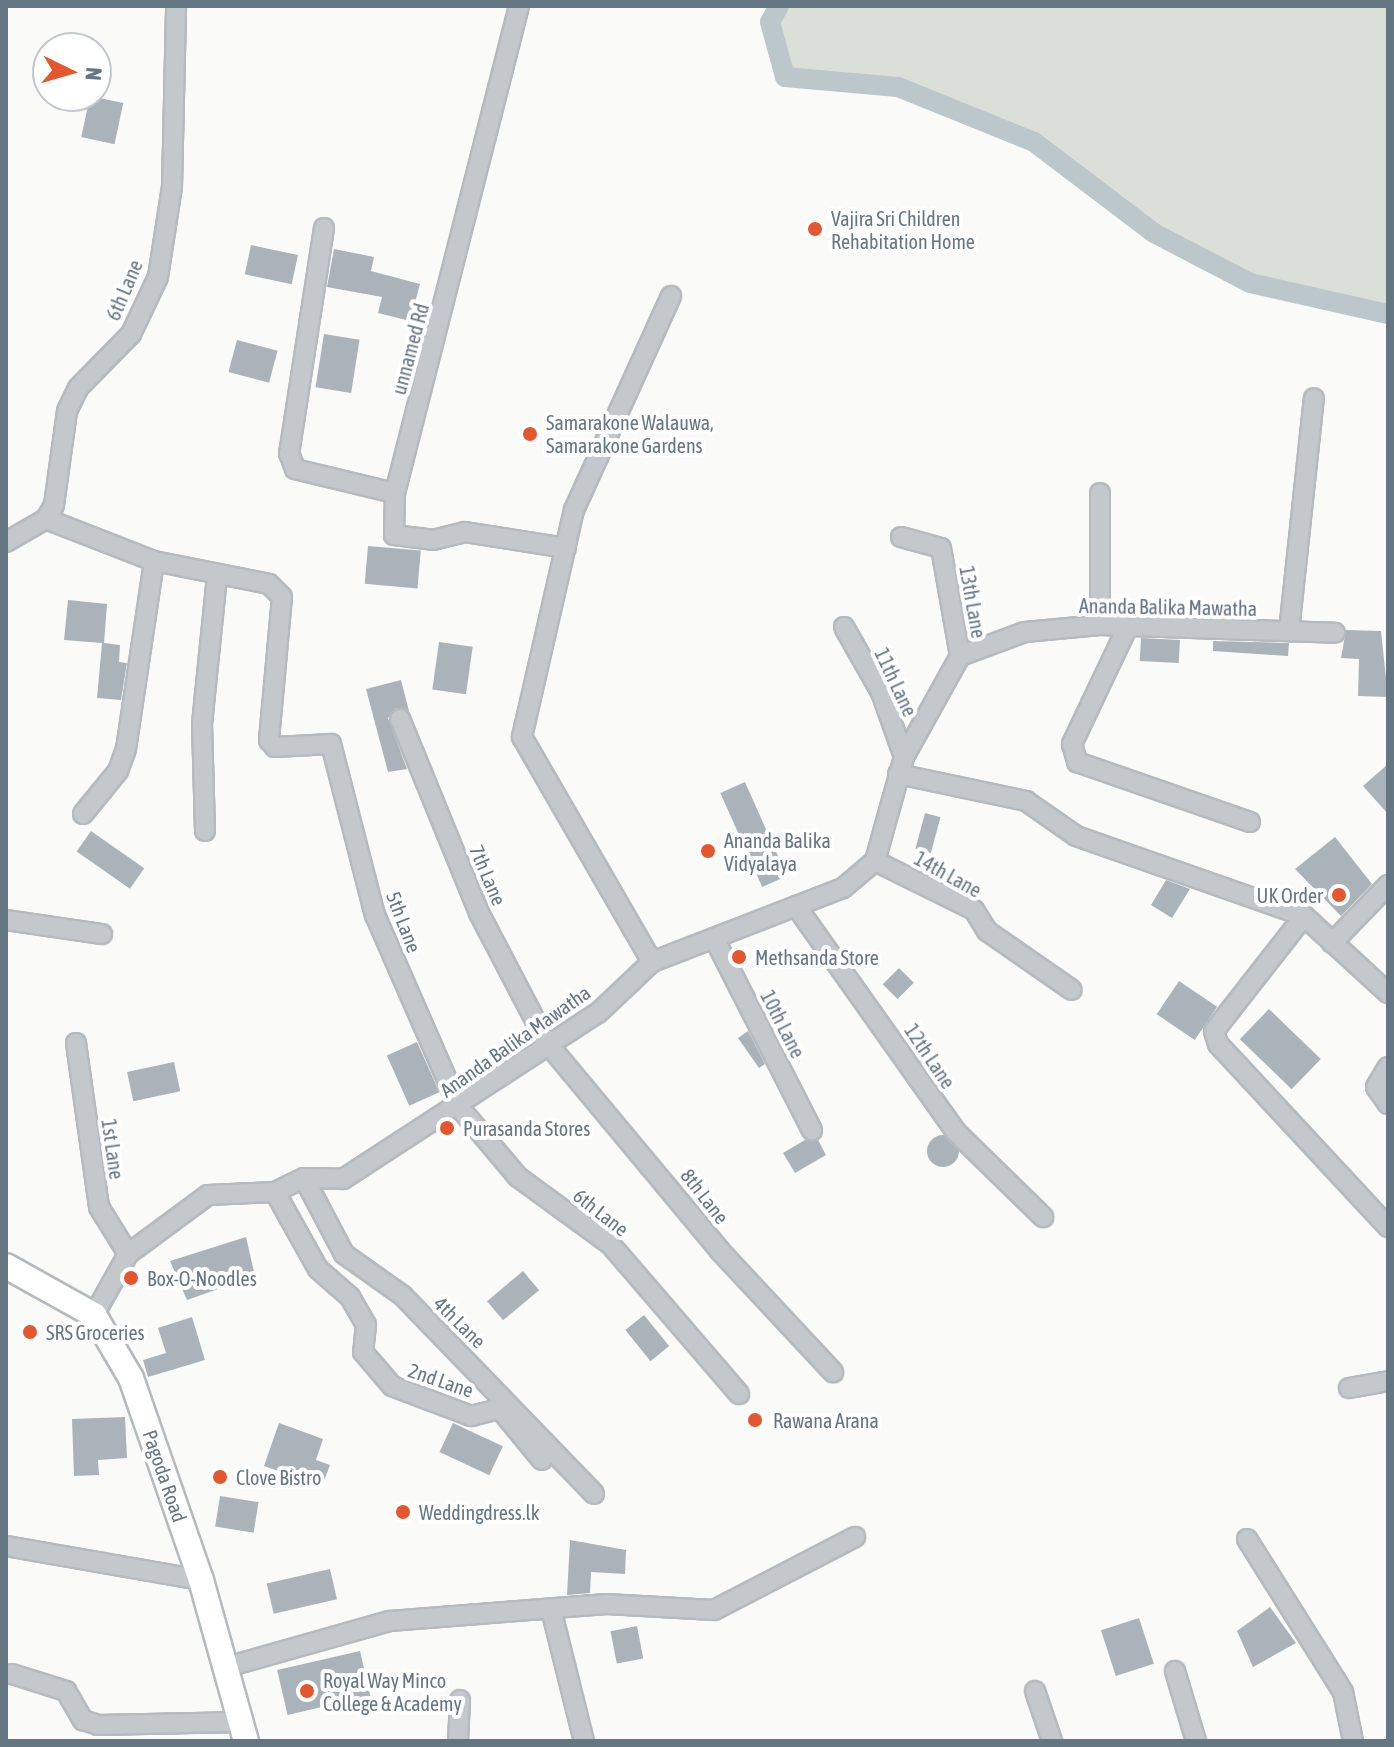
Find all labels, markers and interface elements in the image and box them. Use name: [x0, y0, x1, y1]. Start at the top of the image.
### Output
north arrow: [32, 32, 112, 112]
text: N: [80, 66, 107, 82]
place label: Vajira Sri Children Rehabitation Home: [831, 206, 975, 253]
marker: Vajira Sri Children Rehabitation Home: [806, 220, 824, 238]
street label: 6th Lane: [101, 256, 147, 324]
street label: unnamed Rd: [386, 301, 434, 397]
place label: Samarakone Walauwa, Samarakone Gardens: [546, 410, 714, 457]
marker: Samarakone Walauwa, Samarakone Gardens: [521, 425, 539, 443]
street label: 13th Lane: [955, 564, 991, 640]
street label: Ananda Balika Mawatha: [1079, 593, 1257, 621]
street label: 11th Lane: [870, 644, 922, 720]
place label: Ananda Balika Vidyalaya: [724, 828, 831, 875]
street label: 7th Lane: [465, 841, 511, 909]
marker: Ananda Balika Vidyalaya: [699, 842, 717, 860]
street label: 14th Lane: [910, 846, 986, 902]
place label: UK Order: [1257, 883, 1323, 907]
marker: UK Order: [1330, 886, 1348, 904]
street label: 5th Lane: [381, 888, 427, 956]
place label: Methsanda Store: [755, 945, 879, 969]
marker: Methsanda Store: [730, 948, 748, 966]
street label: Ananda Balika Mawatha: [435, 980, 595, 1102]
street label: 10th Lane: [756, 986, 810, 1062]
street label: 12th Lane: [900, 1019, 960, 1093]
place label: Purasanda Stores: [463, 1116, 590, 1140]
street label: 1st Lane: [97, 1117, 129, 1181]
marker: Purasanda Stores: [438, 1119, 456, 1137]
street label: 8th Lane: [676, 1164, 734, 1228]
street label: 6th Lane: [569, 1183, 633, 1241]
place label: Box-O-Noodles: [147, 1266, 257, 1290]
marker: Box-O-Noodles: [122, 1269, 140, 1287]
street label: 4th Lane: [429, 1291, 491, 1353]
place label: SRS Groceries: [46, 1320, 145, 1344]
marker: SRS Groceries: [21, 1323, 39, 1341]
street label: 2nd Lane: [405, 1358, 477, 1402]
place label: Rawana Arana: [773, 1408, 879, 1432]
marker: Rawana Arana: [744, 1409, 766, 1431]
street label: Pagoda Road: [138, 1427, 192, 1525]
place label: Clove Bistro: [236, 1465, 321, 1489]
marker: Clove Bistro: [211, 1468, 229, 1486]
place label: Weddingdress.lk: [419, 1500, 540, 1524]
marker: Weddingdress.lk: [394, 1503, 412, 1521]
place label: Royal Way Minco College & Academy: [323, 1668, 462, 1715]
marker: Royal Way Minco College & Academy: [298, 1682, 316, 1700]

